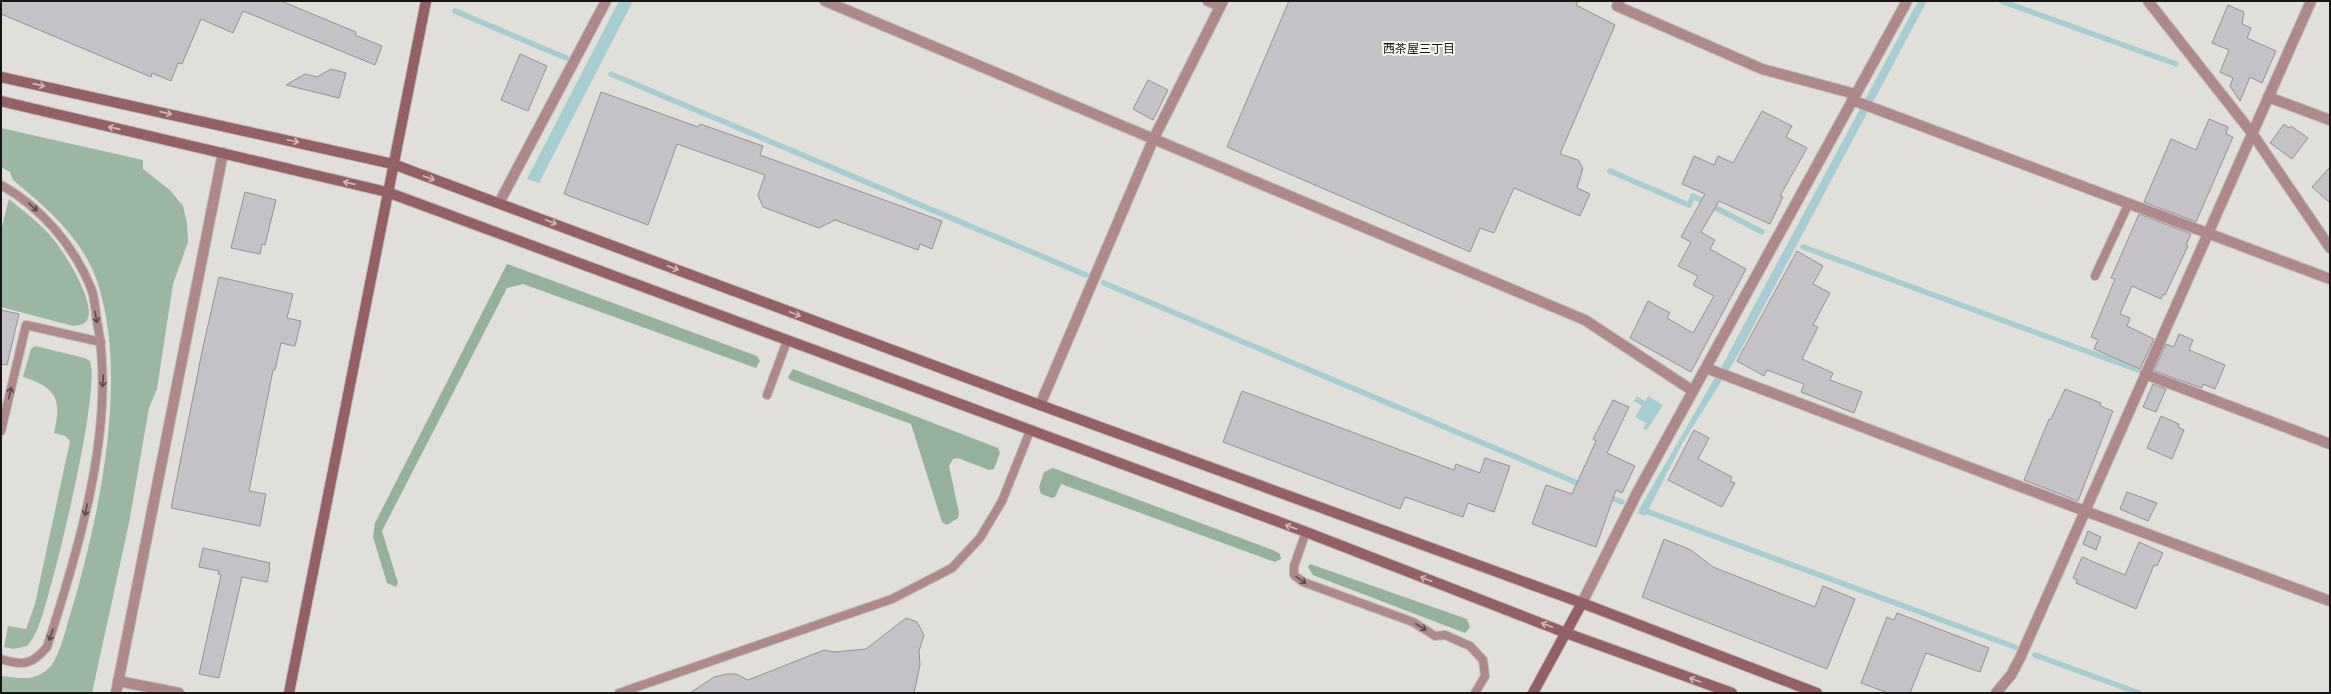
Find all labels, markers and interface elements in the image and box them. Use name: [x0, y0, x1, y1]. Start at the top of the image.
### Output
district label: 西茶屋三丁目: [1383, 41, 1455, 56]
one-way arrow: [32, 82, 45, 90]
one-way arrow: [159, 110, 172, 118]
one-way arrow: [108, 123, 121, 131]
one-way arrow: [286, 138, 299, 146]
one-way arrow: [423, 174, 435, 182]
one-way arrow: [343, 179, 356, 187]
one-way arrow: [28, 203, 38, 212]
one-way arrow: [545, 219, 557, 227]
one-way arrow: [667, 265, 680, 272]
one-way arrow: [93, 310, 101, 323]
one-way arrow: [788, 310, 800, 318]
one-way arrow: [99, 374, 106, 387]
one-way arrow: [6, 386, 14, 399]
one-way arrow: [81, 503, 89, 516]
one-way arrow: [1285, 523, 1298, 530]
one-way arrow: [1420, 574, 1432, 582]
one-way arrow: [1295, 575, 1306, 584]
one-way arrow: [1542, 621, 1554, 629]
one-way arrow: [1415, 623, 1426, 631]
one-way arrow: [47, 628, 54, 641]
one-way arrow: [1690, 675, 1702, 683]

